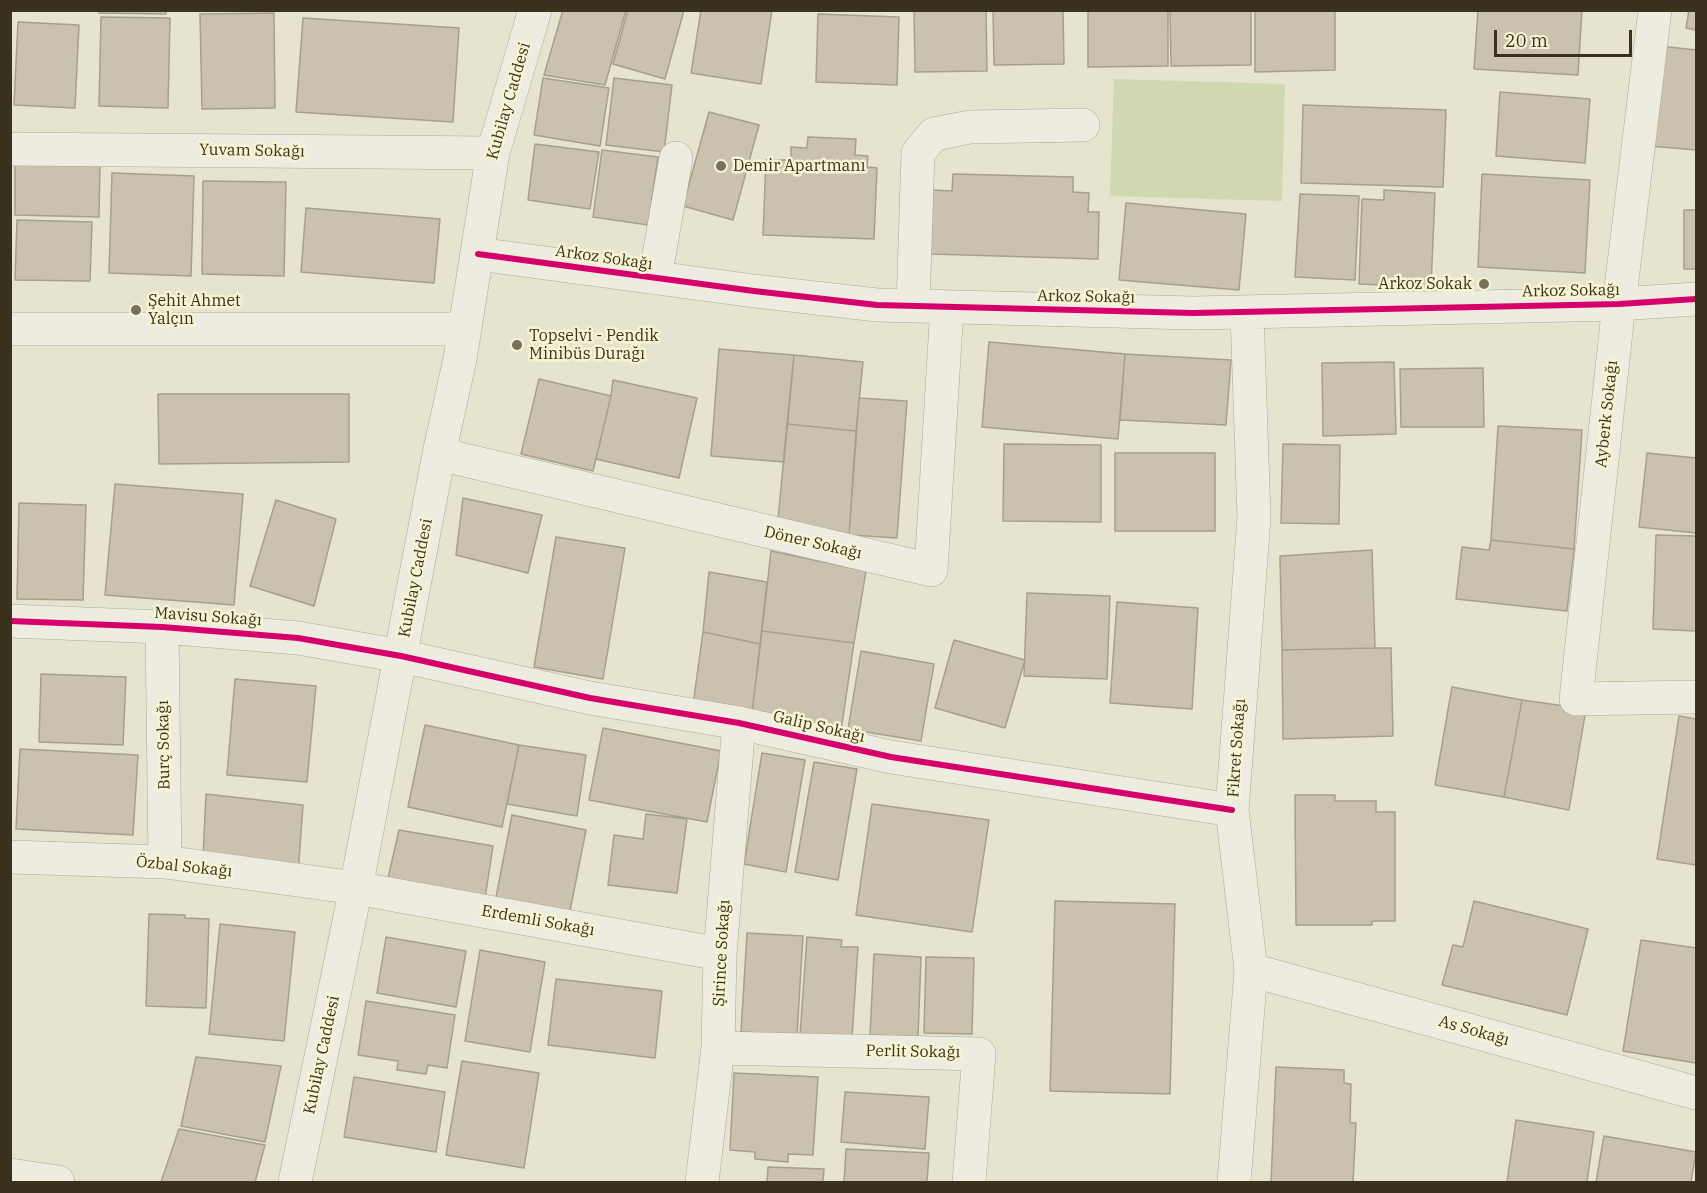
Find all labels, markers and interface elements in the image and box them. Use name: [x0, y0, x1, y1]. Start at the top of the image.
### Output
scale bar: [1497, 18, 1635, 56]
text: 20 m: [1505, 29, 1548, 52]
street label: Kubilay Caddesi: [483, 40, 535, 162]
street label: Yuvam Sokağı: [199, 140, 305, 162]
place label: Demir Apartmanı: [733, 156, 866, 176]
marker: Demir Apartmanı: [714, 159, 728, 173]
street label: Arkoz Sokağı: [554, 242, 654, 274]
place label: Arkoz Sokak: [1378, 274, 1472, 294]
marker: Arkoz Sokak: [1477, 277, 1491, 291]
street label: Arkoz Sokağı: [1522, 281, 1620, 301]
street label: Arkoz Sokağı: [1037, 287, 1135, 307]
place label: Şehit Ahmet Yalçın: [148, 291, 241, 329]
marker: Şehit Ahmet Yalçın: [129, 303, 143, 317]
place label: Topselvi - Pendik Minibüs Durağı: [529, 326, 659, 364]
marker: Topselvi - Pendik Minibüs Durağı: [510, 338, 524, 352]
street label: Ayberk Sokağı: [1592, 359, 1622, 469]
street label: Kubilay Caddesi: [395, 517, 437, 639]
street label: Döner Sokağı: [762, 522, 864, 564]
street label: Mavisu Sokağı: [154, 604, 262, 630]
street label: Fikret Sokağı: [1224, 698, 1250, 798]
street label: Burç Sokağı: [154, 700, 174, 790]
street label: Galip Sokağı: [771, 707, 867, 747]
street label: Özbal Sokağı: [135, 852, 233, 882]
street label: Şirince Sokağı: [710, 899, 734, 1007]
street label: Erdemli Sokağı: [480, 902, 596, 940]
street label: Kubilay Caddesi: [300, 994, 344, 1116]
street label: As Sokağı: [1436, 1012, 1512, 1050]
street label: Perlit Sokağı: [865, 1042, 961, 1062]

